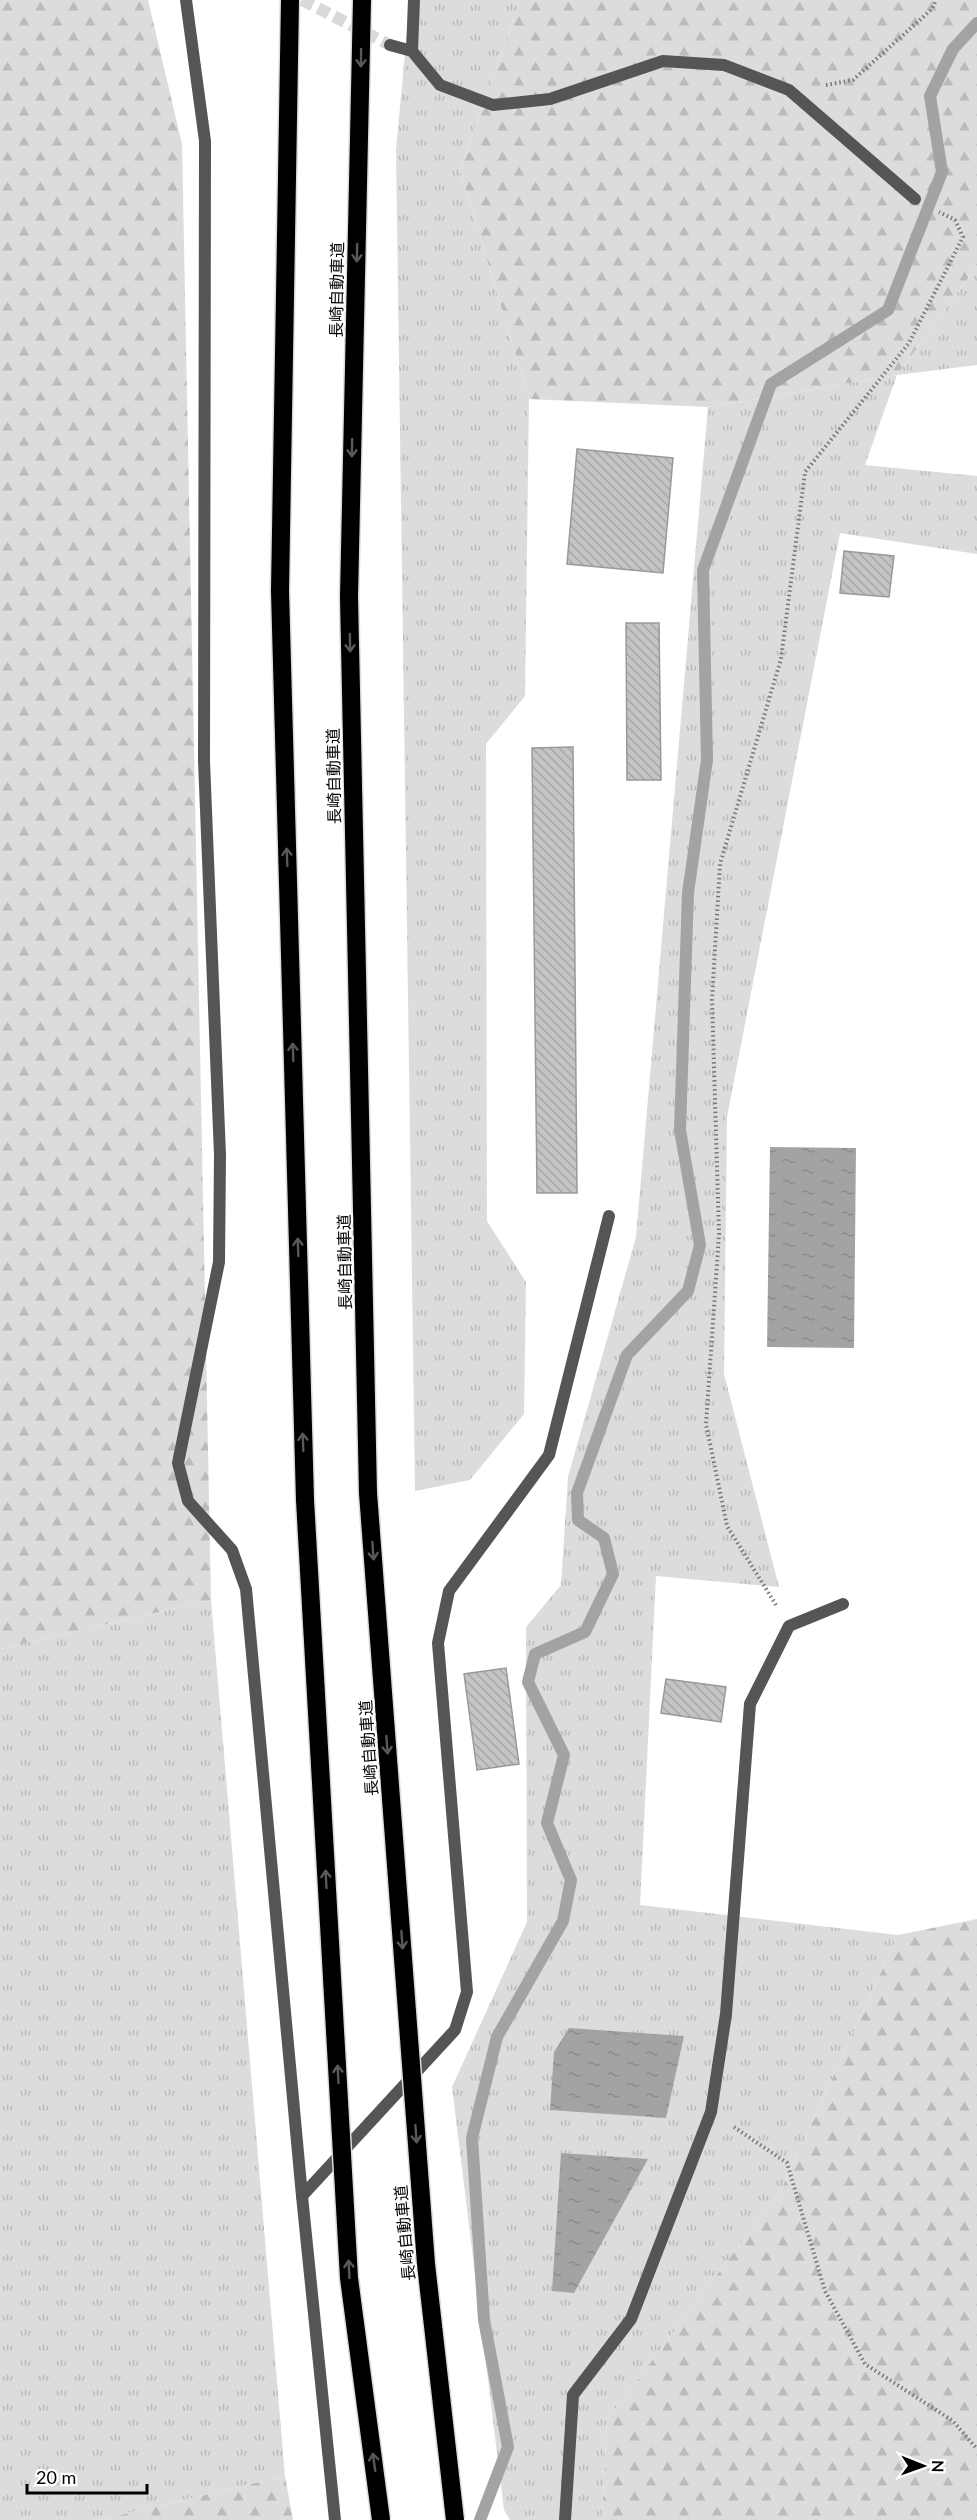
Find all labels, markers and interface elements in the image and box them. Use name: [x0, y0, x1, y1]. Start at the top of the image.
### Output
one-way arrow: [355, 48, 366, 68]
street label: 長崎自動車道: [326, 242, 346, 338]
one-way arrow: [351, 243, 362, 263]
one-way arrow: [347, 438, 358, 458]
one-way arrow: [344, 633, 356, 653]
street label: 長崎自動車道: [323, 728, 343, 824]
one-way arrow: [282, 848, 293, 868]
one-way arrow: [287, 1043, 298, 1063]
street label: 長崎自動車道: [334, 1214, 354, 1310]
one-way arrow: [292, 1238, 304, 1258]
one-way arrow: [297, 1432, 309, 1452]
one-way arrow: [367, 1540, 378, 1560]
street label: 長崎自動車道: [355, 1699, 381, 1797]
one-way arrow: [382, 1735, 393, 1755]
one-way arrow: [321, 1870, 332, 1890]
one-way arrow: [396, 1929, 407, 1949]
one-way arrow: [332, 2064, 343, 2084]
one-way arrow: [411, 2124, 422, 2144]
street label: 長崎自動車道: [390, 2184, 418, 2282]
one-way arrow: [343, 2259, 354, 2279]
north arrow: [893, 2436, 953, 2496]
one-way arrow: [368, 2453, 379, 2472]
scale bar: [27, 2457, 147, 2495]
text: N: [929, 2460, 948, 2473]
text: 20 m: [36, 2466, 76, 2488]

